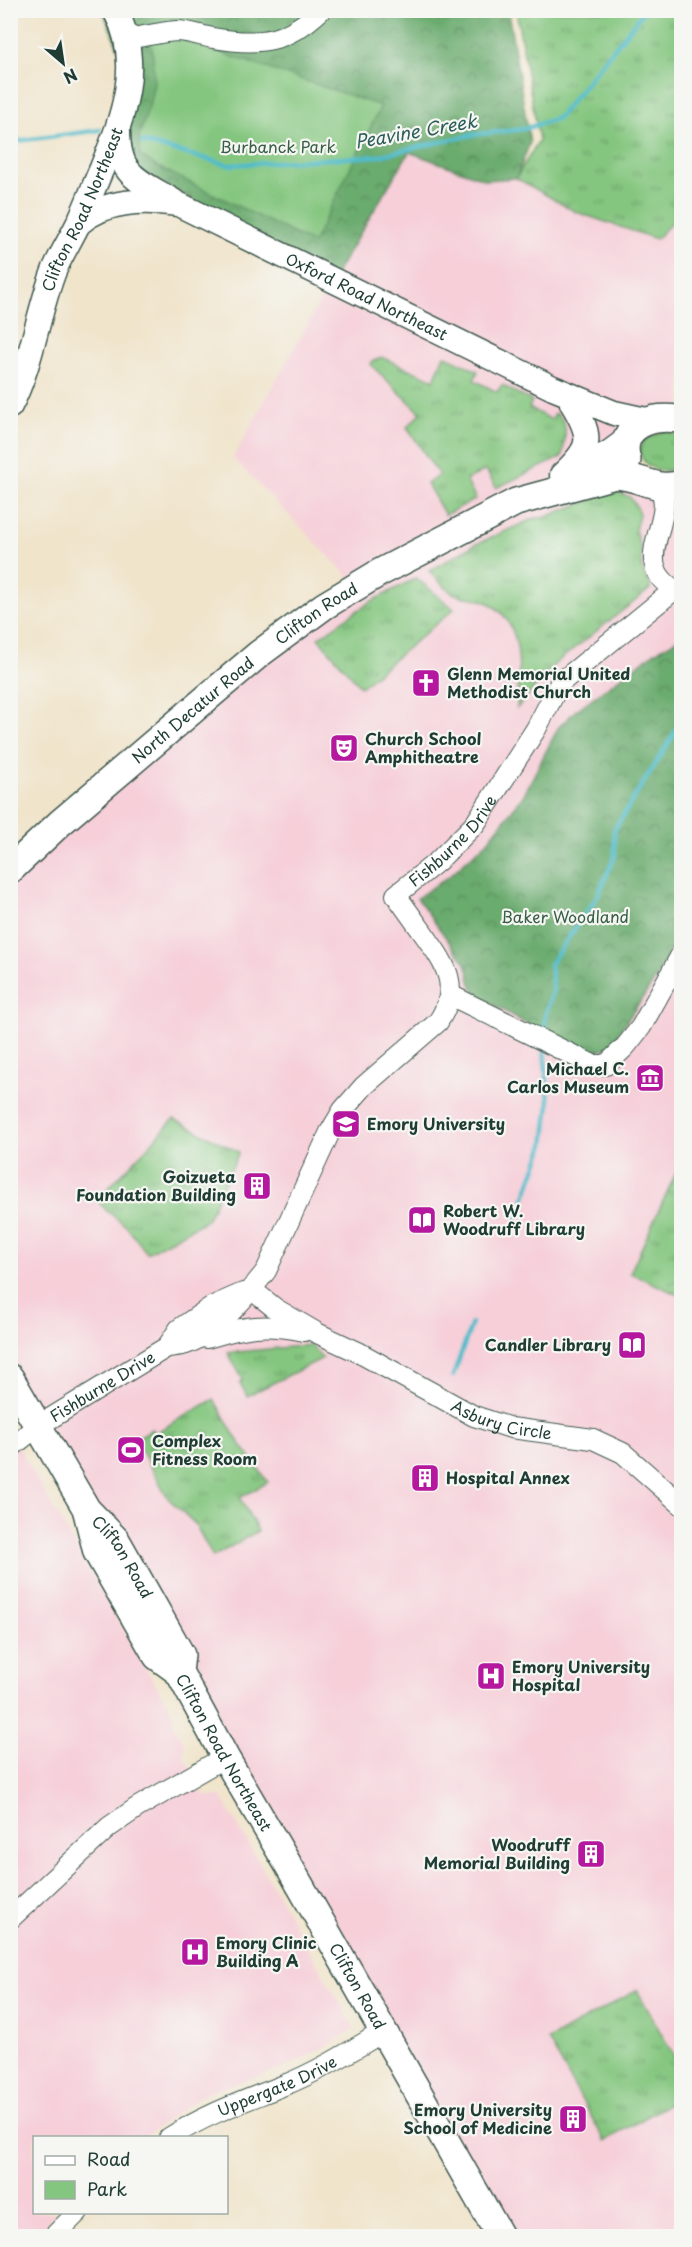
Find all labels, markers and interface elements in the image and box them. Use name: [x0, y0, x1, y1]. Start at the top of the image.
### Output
north arrow: [33, 33, 93, 93]
text: N: [59, 63, 82, 91]
water label: Peavine Creek: [353, 106, 480, 155]
street label: Clifton Road Northeast: [35, 124, 128, 294]
park label: Burbanck Park: [220, 134, 336, 158]
street label: Oxford Road Northeast: [282, 246, 452, 346]
street label: Clifton Road: [269, 576, 362, 650]
street label: North Decatur Road: [126, 650, 259, 768]
place label: Glenn Memorial United Methodist Church: [447, 661, 630, 703]
church icon: Glenn Memorial United Methodist Church: [410, 667, 442, 699]
place label: Church School Amphitheatre: [365, 726, 481, 768]
theatre icon: Church School Amphitheatre: [328, 732, 360, 764]
street label: Fishburne Drive: [403, 790, 502, 892]
park label: Baker Woodland: [501, 904, 629, 928]
place label: Michael C. Carlos Museum: [507, 1056, 629, 1098]
museum icon: Michael C. Carlos Museum: [634, 1062, 666, 1094]
school or university icon: Emory University: [330, 1108, 362, 1140]
place label: Emory University: [367, 1111, 505, 1135]
place label: Goizueta Foundation Building: [76, 1164, 236, 1206]
building icon: Goizueta Foundation Building: [241, 1170, 273, 1202]
place label: Robert W. Woodruff Library: [443, 1198, 585, 1240]
library icon: Robert W. Woodruff Library: [406, 1204, 438, 1236]
library icon: Candler Library: [616, 1329, 648, 1361]
place label: Candler Library: [485, 1332, 611, 1356]
street label: Fishburne Drive: [44, 1344, 159, 1427]
street label: Asbury Circle: [447, 1393, 554, 1444]
place label: Complex Fitness Room: [152, 1428, 257, 1470]
sports icon: Complex Fitness Room: [115, 1434, 147, 1466]
building icon: Hospital Annex: [409, 1462, 441, 1494]
place label: Hospital Annex: [446, 1465, 570, 1489]
street label: Clifton Road: [87, 1509, 160, 1602]
place label: Emory University Hospital: [512, 1654, 650, 1696]
hospital icon: Emory University Hospital: [475, 1660, 507, 1692]
street label: Clifton Road Northeast: [171, 1669, 279, 1835]
place label: Woodruff Memorial Building: [424, 1832, 571, 1874]
building icon: Woodruff Memorial Building: [575, 1838, 607, 1870]
place label: Emory Clinic Building A: [216, 1930, 317, 1972]
hospital icon: Emory Clinic Building A: [179, 1936, 211, 1968]
street label: Clifton Road: [324, 1938, 393, 2033]
street label: Uppergate Drive: [213, 2049, 341, 2122]
place label: Emory University School of Medicine: [403, 2097, 552, 2139]
building icon: Emory University School of Medicine: [557, 2103, 589, 2135]
legend: [33, 2136, 228, 2214]
text: Road: [87, 2145, 131, 2172]
text: Park: [87, 2175, 127, 2202]

